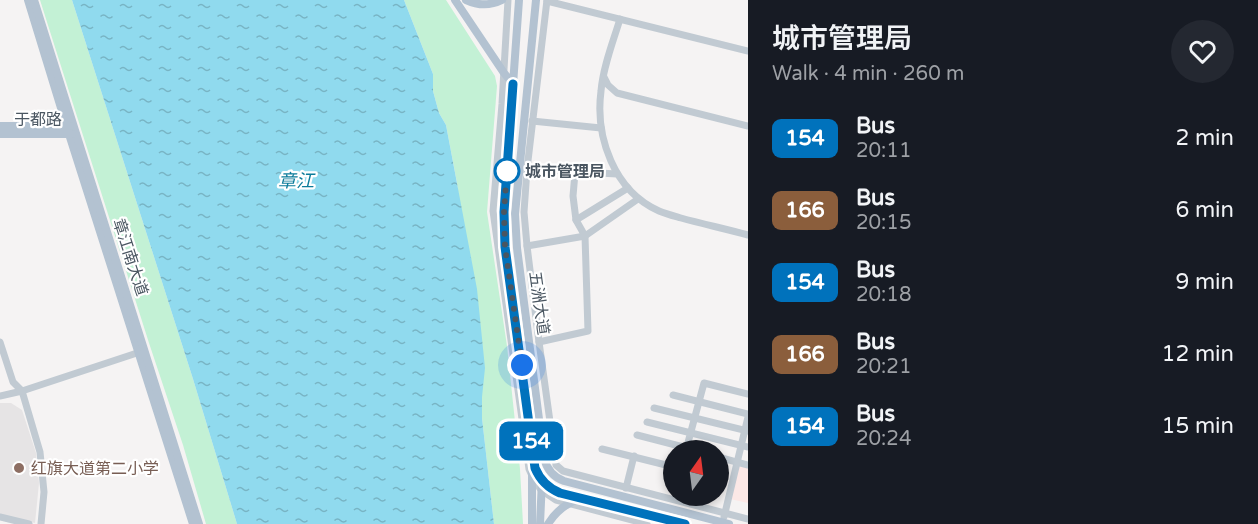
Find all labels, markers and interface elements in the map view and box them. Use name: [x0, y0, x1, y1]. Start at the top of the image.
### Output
button: heart: [1171, 20, 1234, 83]
text: 城市管理局: [772, 22, 912, 56]
text: Walk · 4 min · 260 m: [772, 62, 964, 86]
street label: 于都路: [14, 110, 62, 130]
text: Bus: [856, 113, 895, 139]
text: 2 min: [1175, 125, 1234, 151]
text: 154: [785, 126, 825, 151]
text: 20:11: [856, 139, 911, 163]
marker: 城市管理局: [494, 158, 520, 184]
place label: 城市管理局: [525, 162, 605, 182]
water label: 章江: [278, 170, 316, 192]
text: Bus: [856, 185, 895, 211]
text: 6 min: [1175, 197, 1234, 223]
text: 166: [785, 198, 825, 223]
text: 20:15: [856, 211, 911, 235]
street label: 章江南大道: [108, 216, 152, 298]
text: Bus: [856, 257, 895, 283]
text: 9 min: [1175, 269, 1234, 295]
street label: 五洲大道: [525, 270, 553, 336]
text: 154: [785, 270, 825, 295]
text: 20:18: [856, 283, 911, 307]
text: Bus: [856, 329, 895, 355]
text: 12 min: [1162, 341, 1234, 367]
text: 166: [785, 342, 825, 367]
your location: [507, 350, 537, 380]
text: 20:21: [856, 355, 911, 379]
text: Bus: [856, 401, 895, 427]
text: 15 min: [1162, 413, 1234, 439]
text: 154: [785, 414, 825, 439]
line badge: 154: [496, 422, 566, 460]
text: 20:24: [856, 427, 911, 451]
text: 154: [511, 429, 551, 454]
north arrow: [663, 440, 729, 506]
map controls: [663, 440, 729, 506]
place label: 红旗大道第二小学: [31, 459, 159, 479]
marker: 红旗大道第二小学: [12, 461, 26, 475]

